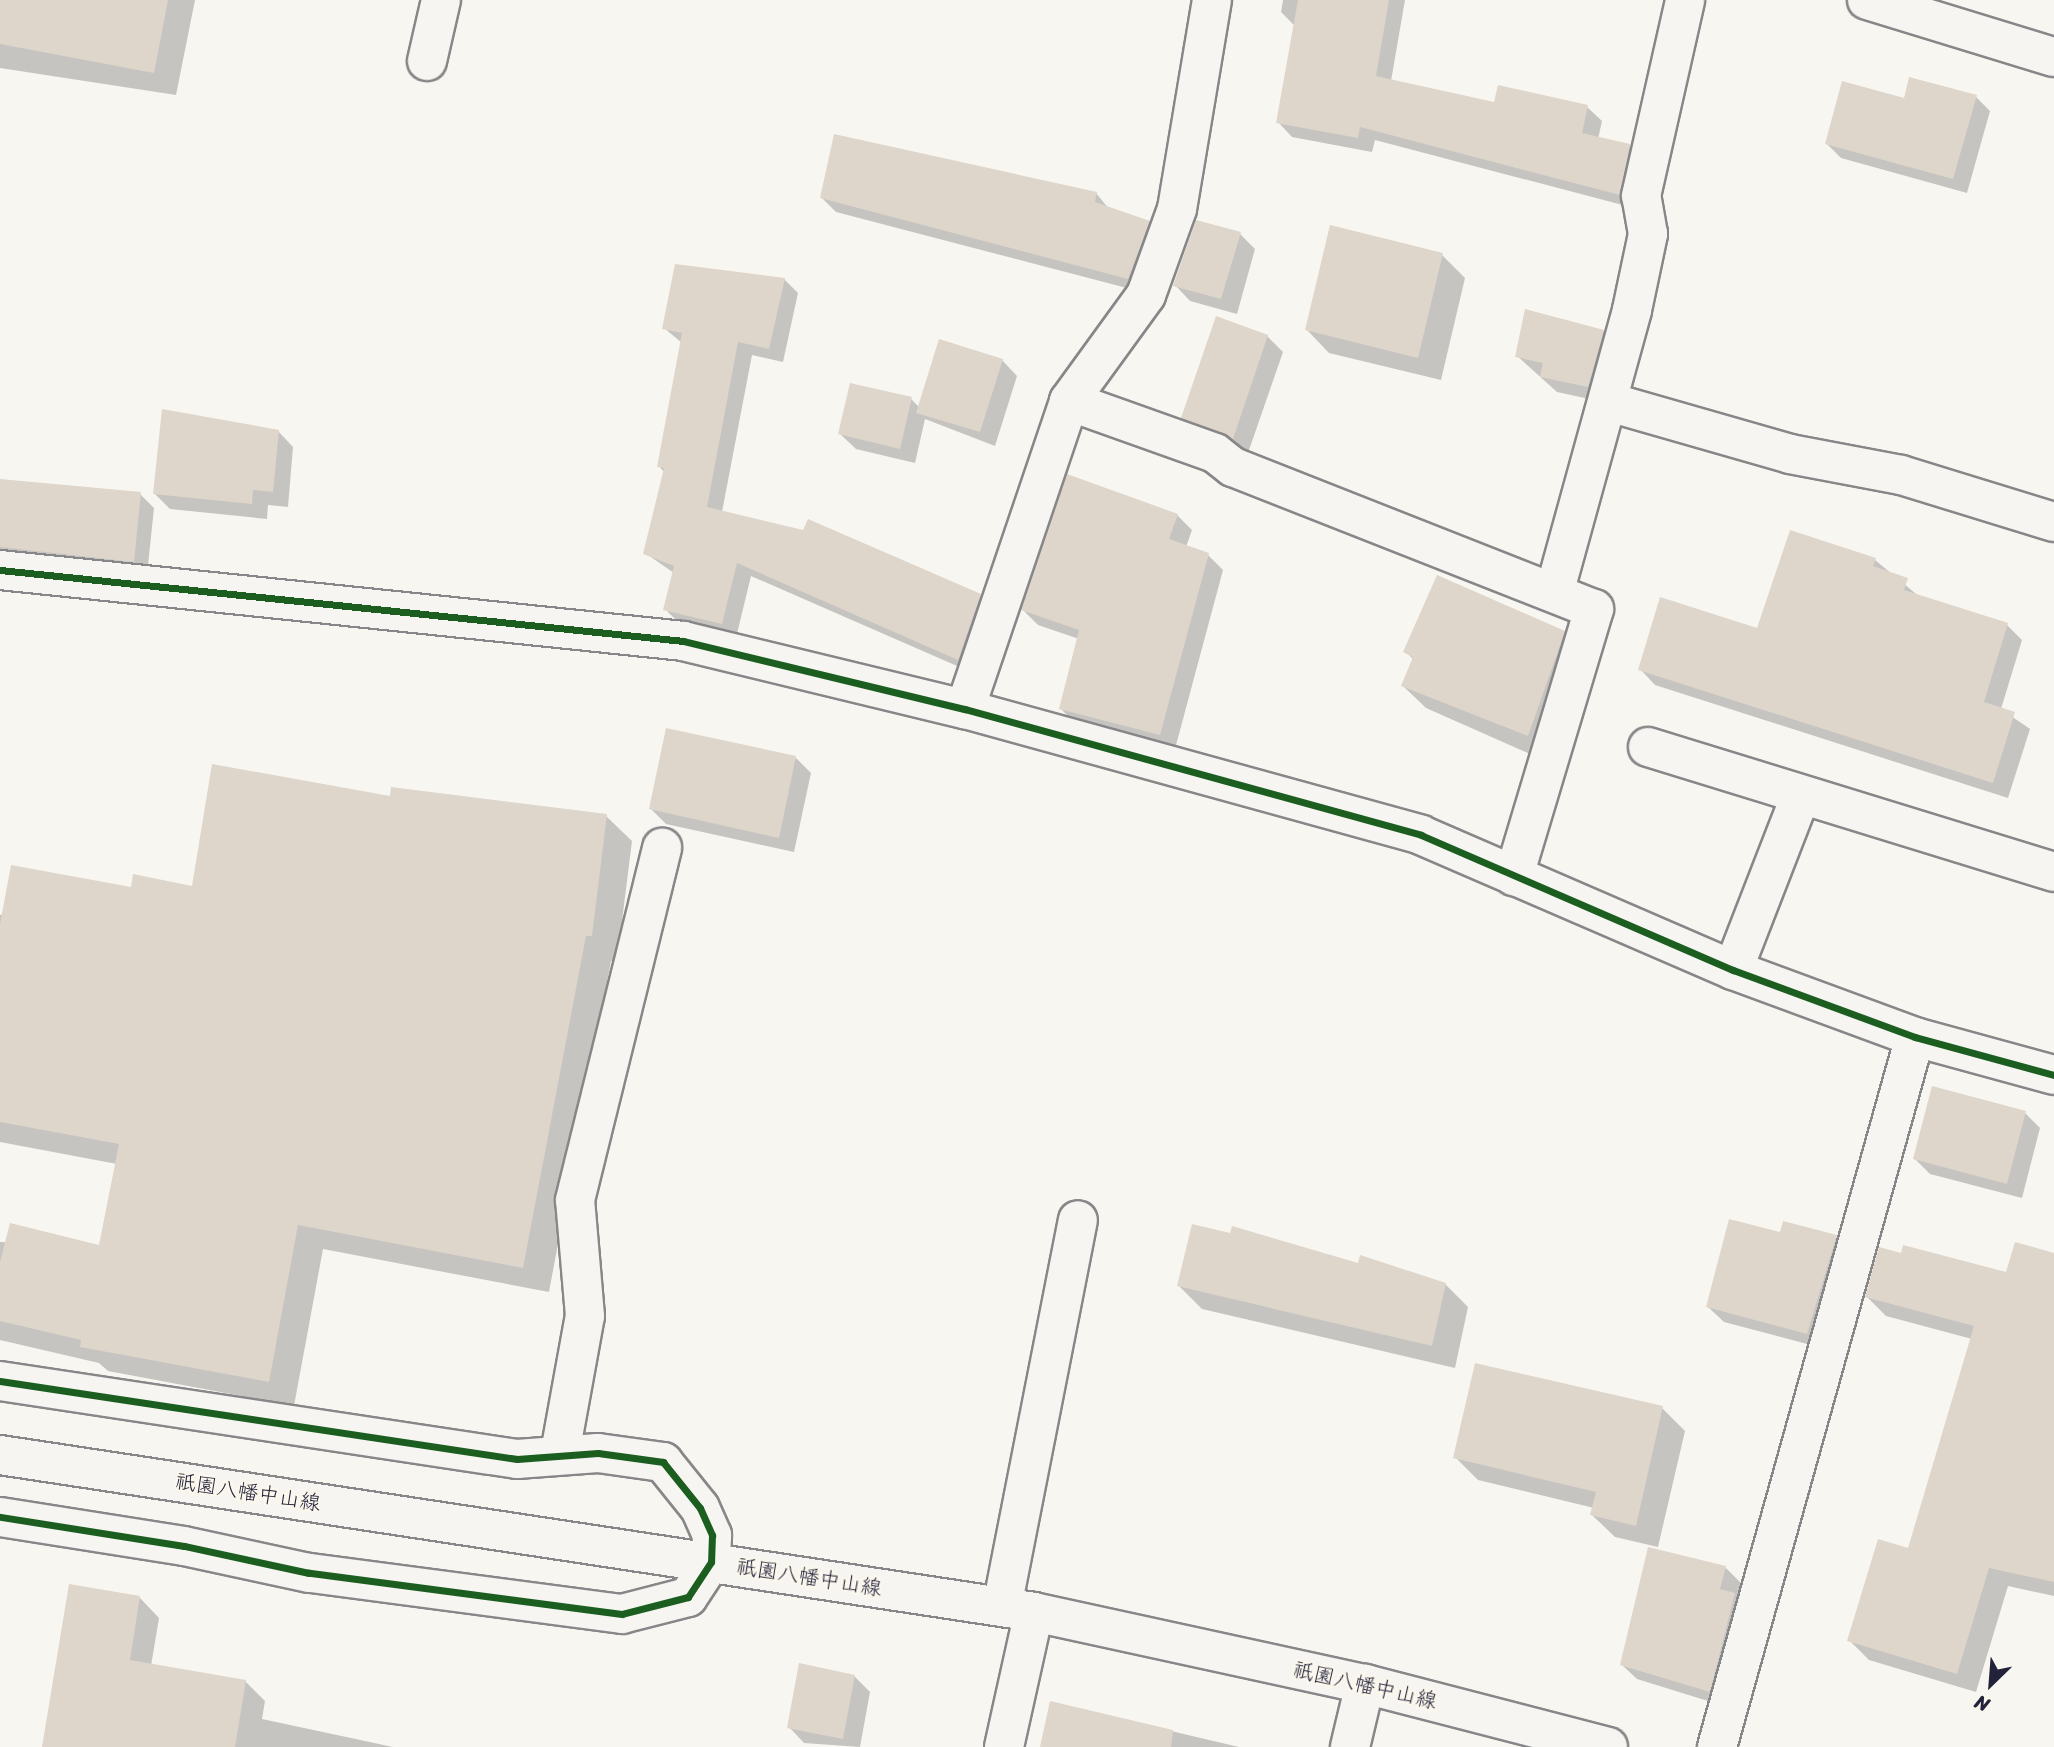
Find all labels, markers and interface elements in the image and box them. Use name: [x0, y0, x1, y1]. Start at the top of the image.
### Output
street label: 祇園八幡中山線: [173, 1468, 323, 1516]
street label: 祇園八幡中山線: [734, 1553, 884, 1601]
north arrow: [1956, 1649, 2026, 1719]
street label: 祇園八幡中山線: [1291, 1656, 1439, 1714]
text: N: [1969, 1686, 1995, 1721]

